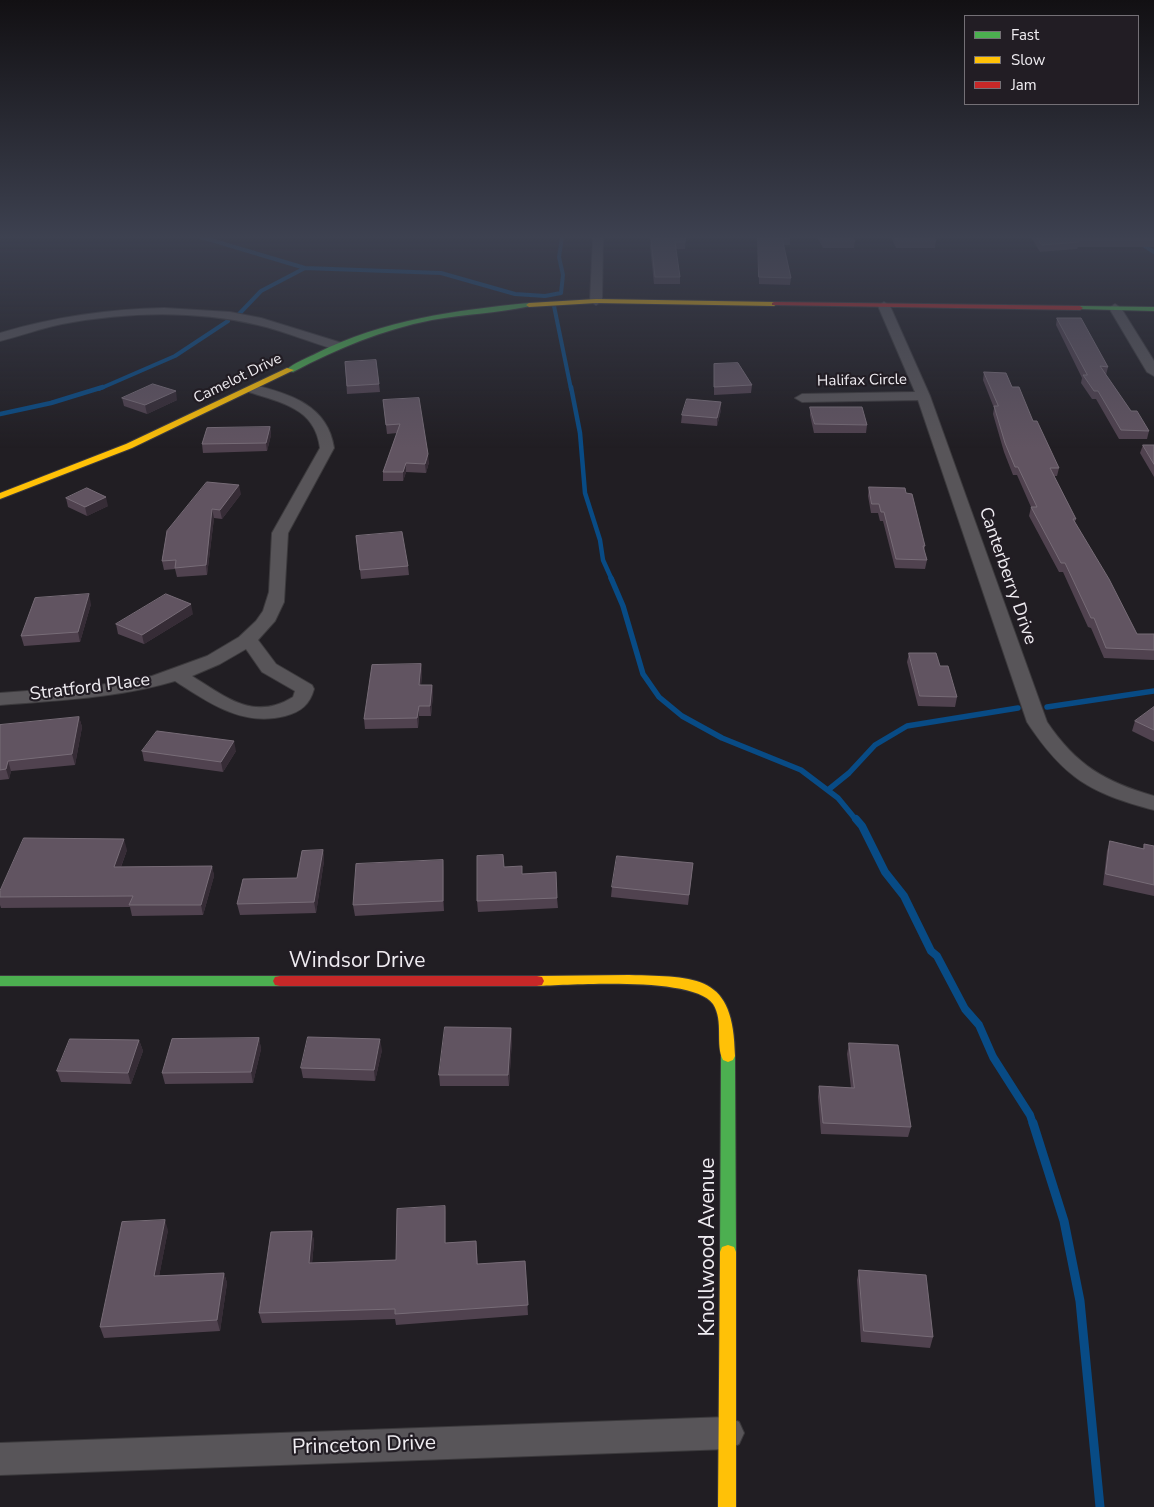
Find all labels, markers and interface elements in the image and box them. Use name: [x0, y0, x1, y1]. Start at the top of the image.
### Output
legend: [964, 15, 1139, 105]
text: Fast: [1011, 25, 1039, 45]
text: Slow: [1011, 50, 1045, 70]
text: Jam: [1011, 75, 1037, 95]
street label: Camelot Drive: [191, 350, 285, 408]
street label: Halifax Circle: [817, 371, 907, 391]
street label: Canterberry Drive: [973, 504, 1041, 648]
street label: Stratford Place: [29, 670, 151, 706]
street label: Windsor Drive: [289, 949, 425, 975]
street label: Knollwood Avenue: [696, 1158, 722, 1336]
street label: Princeton Drive: [292, 1431, 436, 1461]

